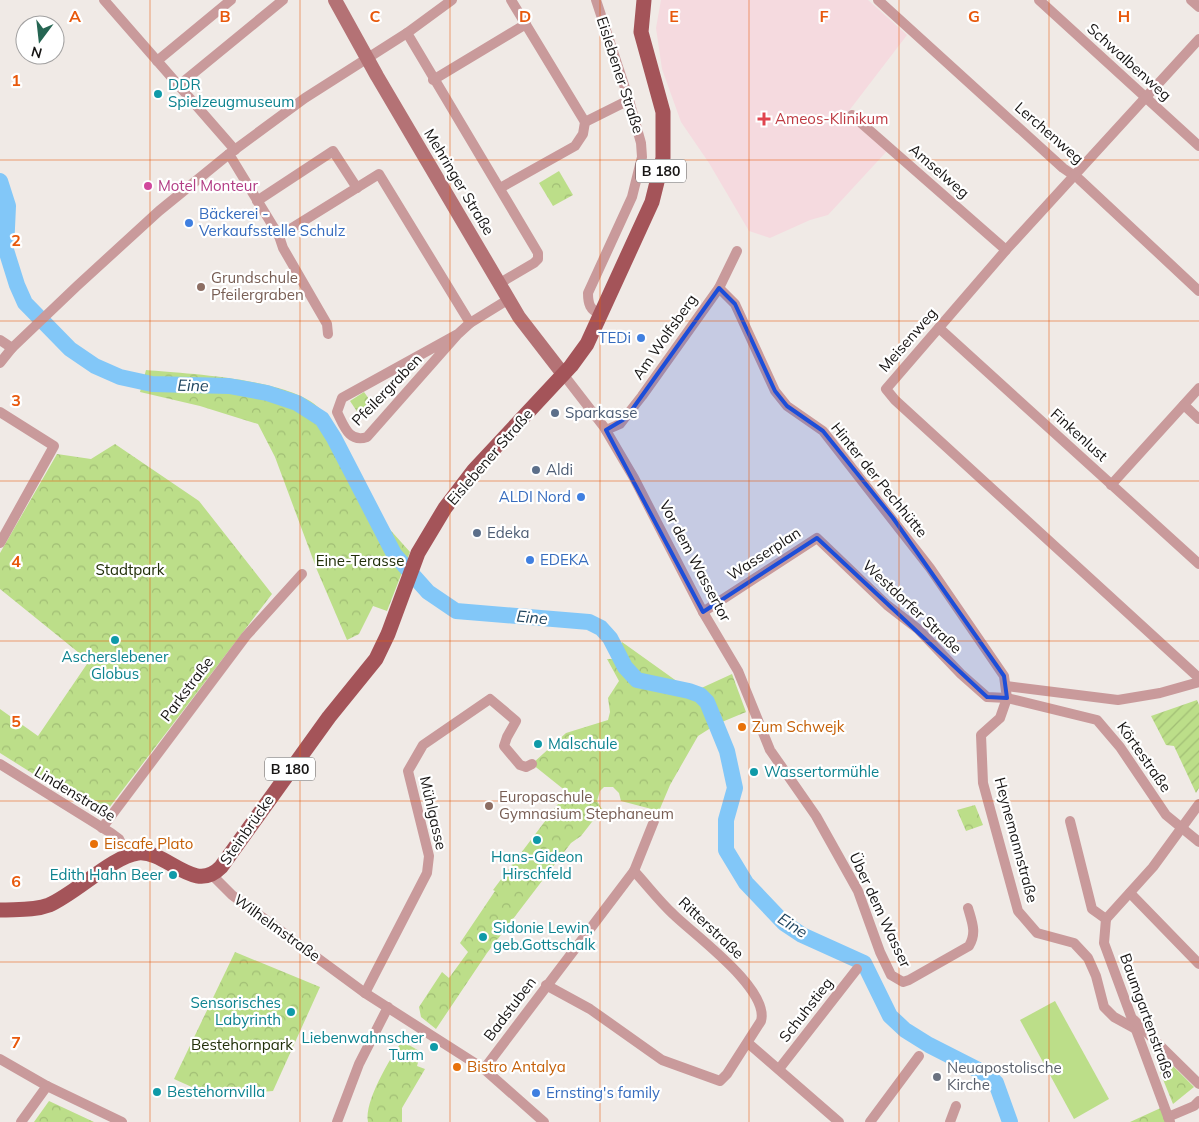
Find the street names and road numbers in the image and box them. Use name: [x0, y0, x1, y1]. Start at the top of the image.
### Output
street label: Eislebener Straße: [593, 14, 648, 136]
street label: Schwalbenweg: [1083, 19, 1175, 104]
street label: Lerchenweg: [1011, 98, 1088, 168]
street label: Mehringer Straße: [420, 125, 499, 238]
street label: Amselweg: [905, 139, 973, 202]
road number: B 180: [636, 160, 686, 182]
street label: Am Wolfsberg: [628, 290, 701, 383]
street label: Meisenweg: [875, 304, 941, 376]
street label: Pfeilergraben: [348, 350, 426, 430]
street label: Finkenlust: [1047, 404, 1112, 465]
street label: Eislebener Straße: [443, 405, 537, 509]
street label: Hinter der Pechhütte: [827, 418, 932, 541]
street label: Vor dem Wassertor: [655, 497, 736, 625]
street label: Wasserplan: [723, 523, 804, 584]
street label: Westdorfer Straße: [859, 556, 966, 658]
street label: Parkstraße: [156, 653, 217, 725]
street label: Körtestraße: [1113, 718, 1176, 796]
road number: B 180: [265, 758, 315, 781]
street label: Lindenstraße: [31, 762, 119, 825]
street label: Mühlgasse: [416, 774, 451, 852]
street label: Heynemannstraße: [991, 775, 1042, 905]
street label: Steinbrücke: [216, 791, 278, 868]
street label: Über dem Wasser: [845, 849, 916, 971]
street label: Wilhelmstraße: [230, 890, 324, 965]
street label: Ritterstraße: [675, 893, 748, 963]
street label: Baumgartenstraße: [1116, 951, 1179, 1081]
street label: Badstuben: [479, 973, 540, 1045]
street label: Schuhstieg: [775, 974, 837, 1046]

